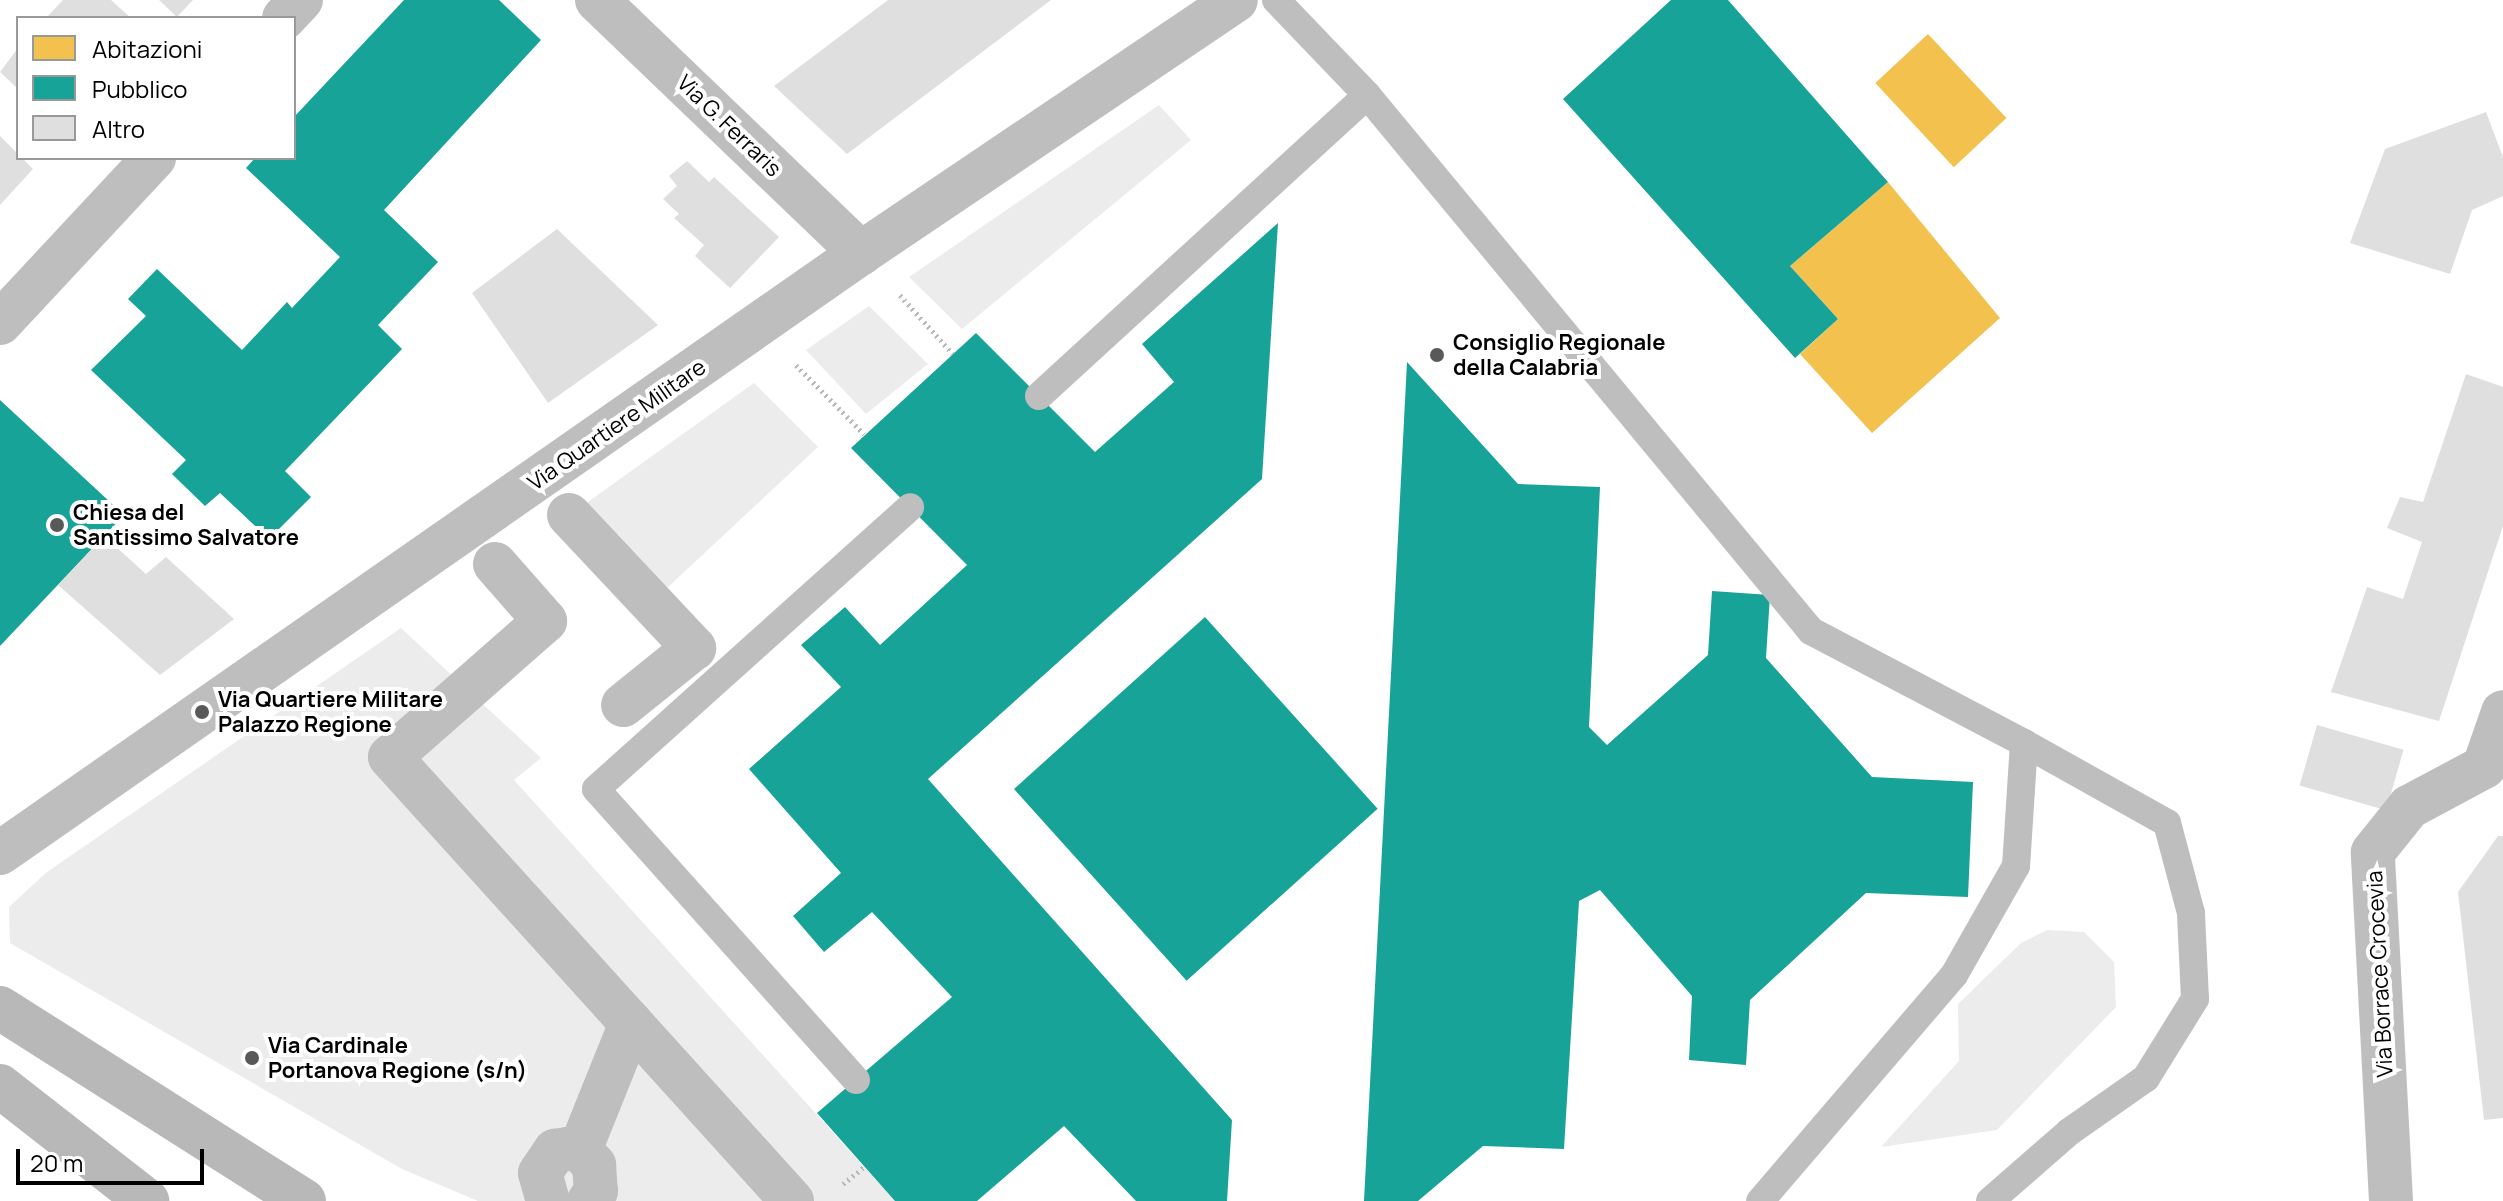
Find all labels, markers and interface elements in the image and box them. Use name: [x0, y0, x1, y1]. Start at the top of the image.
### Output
legend: [16, 16, 296, 160]
text: Abitazioni: [92, 32, 202, 65]
street label: Via G. Ferraris: [671, 70, 787, 182]
text: Pubblico: [92, 72, 188, 105]
text: Altro: [92, 112, 145, 145]
place label: Consiglio Regionale della Calabria: [1453, 329, 1666, 380]
marker: Consiglio Regionale della Calabria: [1428, 346, 1446, 364]
street label: Via Quartiere Militare: [523, 354, 711, 496]
place label: Chiesa del Santissimo Salvatore: [73, 499, 299, 550]
marker: Chiesa del Santissimo Salvatore: [48, 516, 66, 534]
place label: Via Quartiere Militare Palazzo Regione: [218, 686, 443, 738]
marker: Via Quartiere Militare Palazzo Regione: [193, 703, 211, 721]
street label: Via Borrace Crocevia: [2361, 870, 2399, 1078]
place label: Via Cardinale Portanova Regione (s/n): [268, 1032, 527, 1084]
marker: Via Cardinale Portanova Regione (s/n): [243, 1049, 261, 1067]
scale bar: [20, 1133, 208, 1183]
text: 20 m: [30, 1146, 83, 1179]

